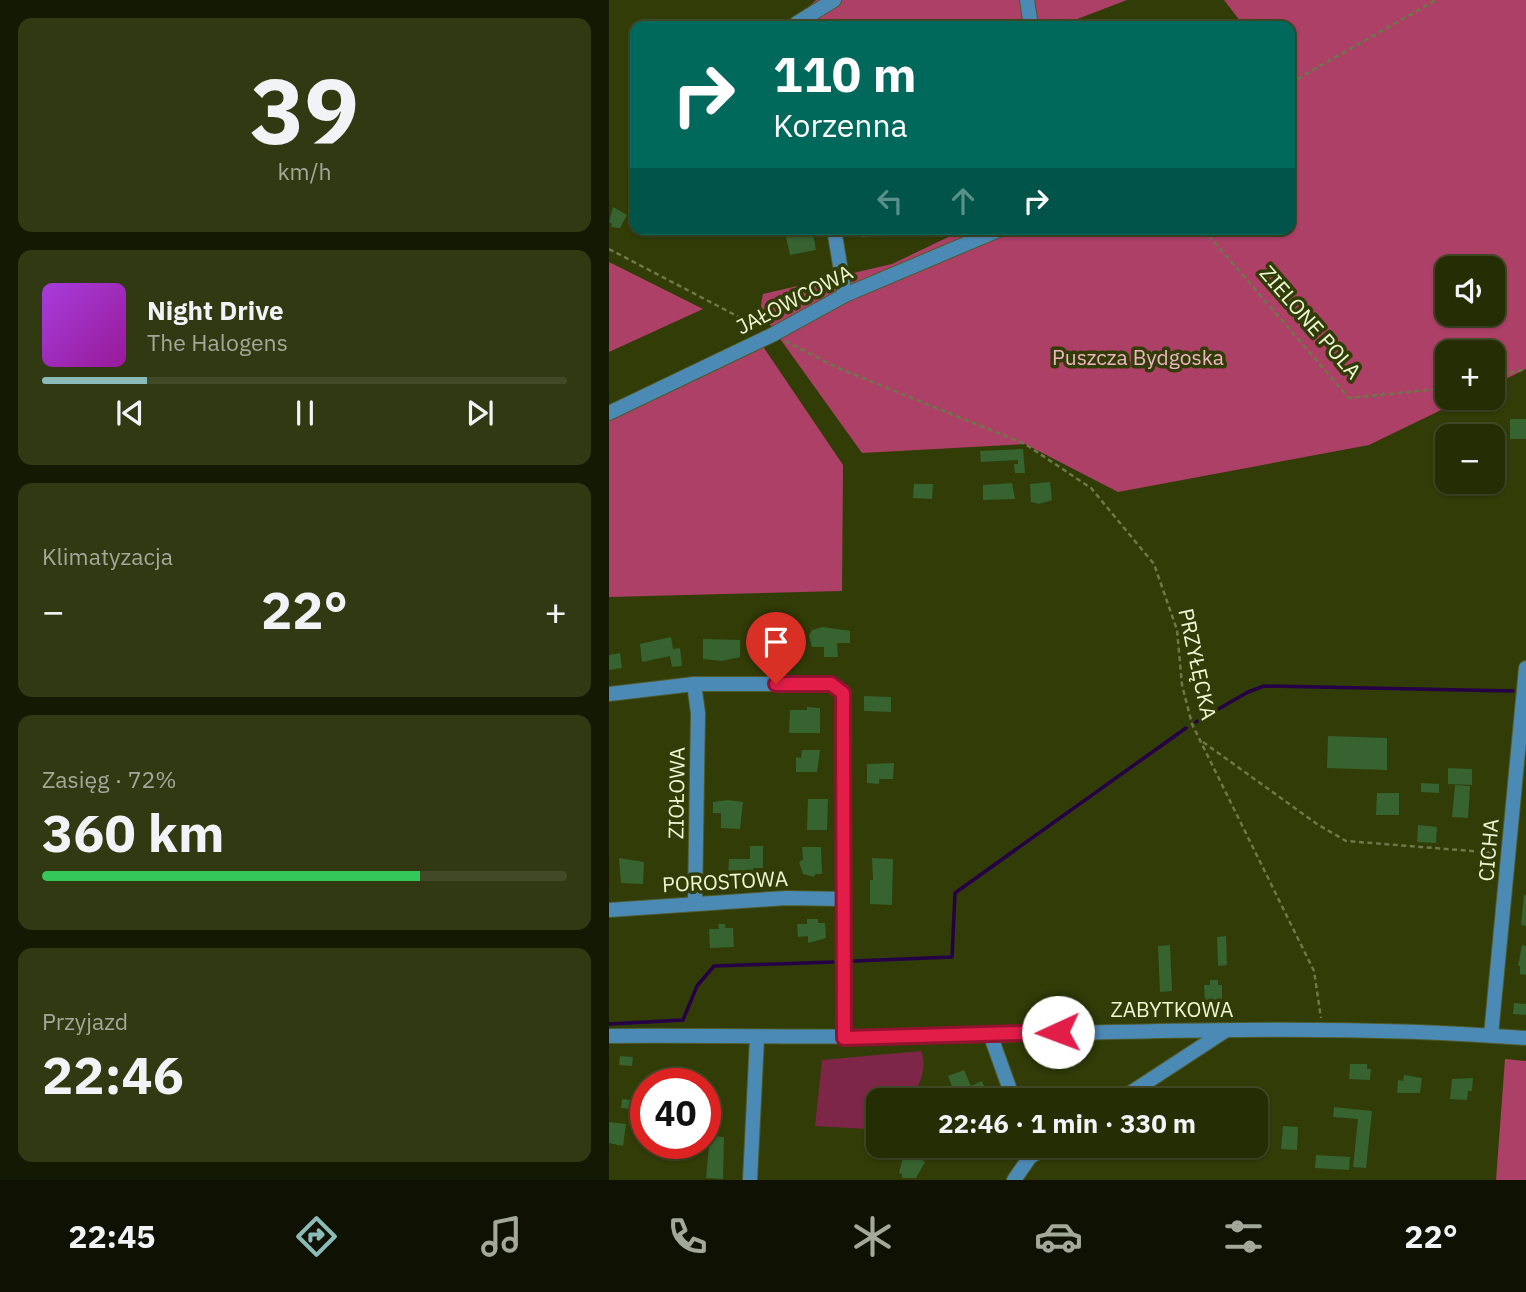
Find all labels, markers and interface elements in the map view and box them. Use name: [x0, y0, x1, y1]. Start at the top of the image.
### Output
text: 110 m: [773, 42, 917, 105]
icon: right: [658, 49, 749, 140]
text: 39: [250, 51, 359, 169]
text: Korzenna: [773, 104, 908, 146]
text: km/h: [277, 156, 332, 186]
icon: left: [871, 182, 909, 220]
icon: ahead: [944, 182, 982, 220]
icon: right: [1017, 182, 1055, 220]
map controls: [1435, 256, 1505, 494]
button: sound: [1435, 256, 1505, 326]
street label: JAŁOWCOWA: [731, 258, 857, 340]
street label: ZIELONE POLA: [1254, 259, 1368, 385]
text: Night Drive: [147, 293, 284, 327]
text: The Halogens: [147, 327, 288, 357]
button: +: [1435, 340, 1505, 410]
park label: Puszcza Bydgoska: [1052, 343, 1224, 371]
icon: previous: [111, 394, 149, 432]
icon: pause: [286, 394, 324, 432]
icon: next: [461, 394, 499, 432]
button: −: [1435, 424, 1505, 494]
text: Klimatyzacja: [42, 541, 173, 571]
text: 22°: [261, 576, 348, 643]
text: −: [42, 586, 65, 635]
text: +: [544, 586, 567, 635]
street label: PRZYŁĘCKA: [1173, 606, 1223, 722]
pin: [746, 612, 806, 684]
icon: arrive: [757, 623, 795, 661]
street label: ZIOŁOWA: [661, 747, 691, 839]
text: Zasięg · 72%: [42, 764, 177, 794]
text: 360 km: [42, 799, 224, 866]
street label: CICHA: [1471, 818, 1505, 882]
street label: POROSTOWA: [661, 864, 789, 898]
position arrow: [1021, 995, 1095, 1069]
street label: ZABYTKOWA: [1110, 995, 1234, 1023]
text: Przyjazd: [42, 1006, 128, 1036]
text: 22:46: [42, 1041, 184, 1108]
speed limit sign: 40: [630, 1068, 721, 1159]
text: 22:46 · 1 min · 330 m: [938, 1106, 1196, 1140]
icon: directions: [292, 1212, 341, 1261]
icon: music: [477, 1212, 526, 1261]
icon: phone: [663, 1212, 712, 1261]
icon: climate: [848, 1212, 897, 1261]
icon: car: [1034, 1212, 1083, 1261]
icon: filters: [1219, 1212, 1268, 1261]
text: 22:45: [68, 1215, 156, 1257]
text: 22°: [1404, 1215, 1458, 1257]

